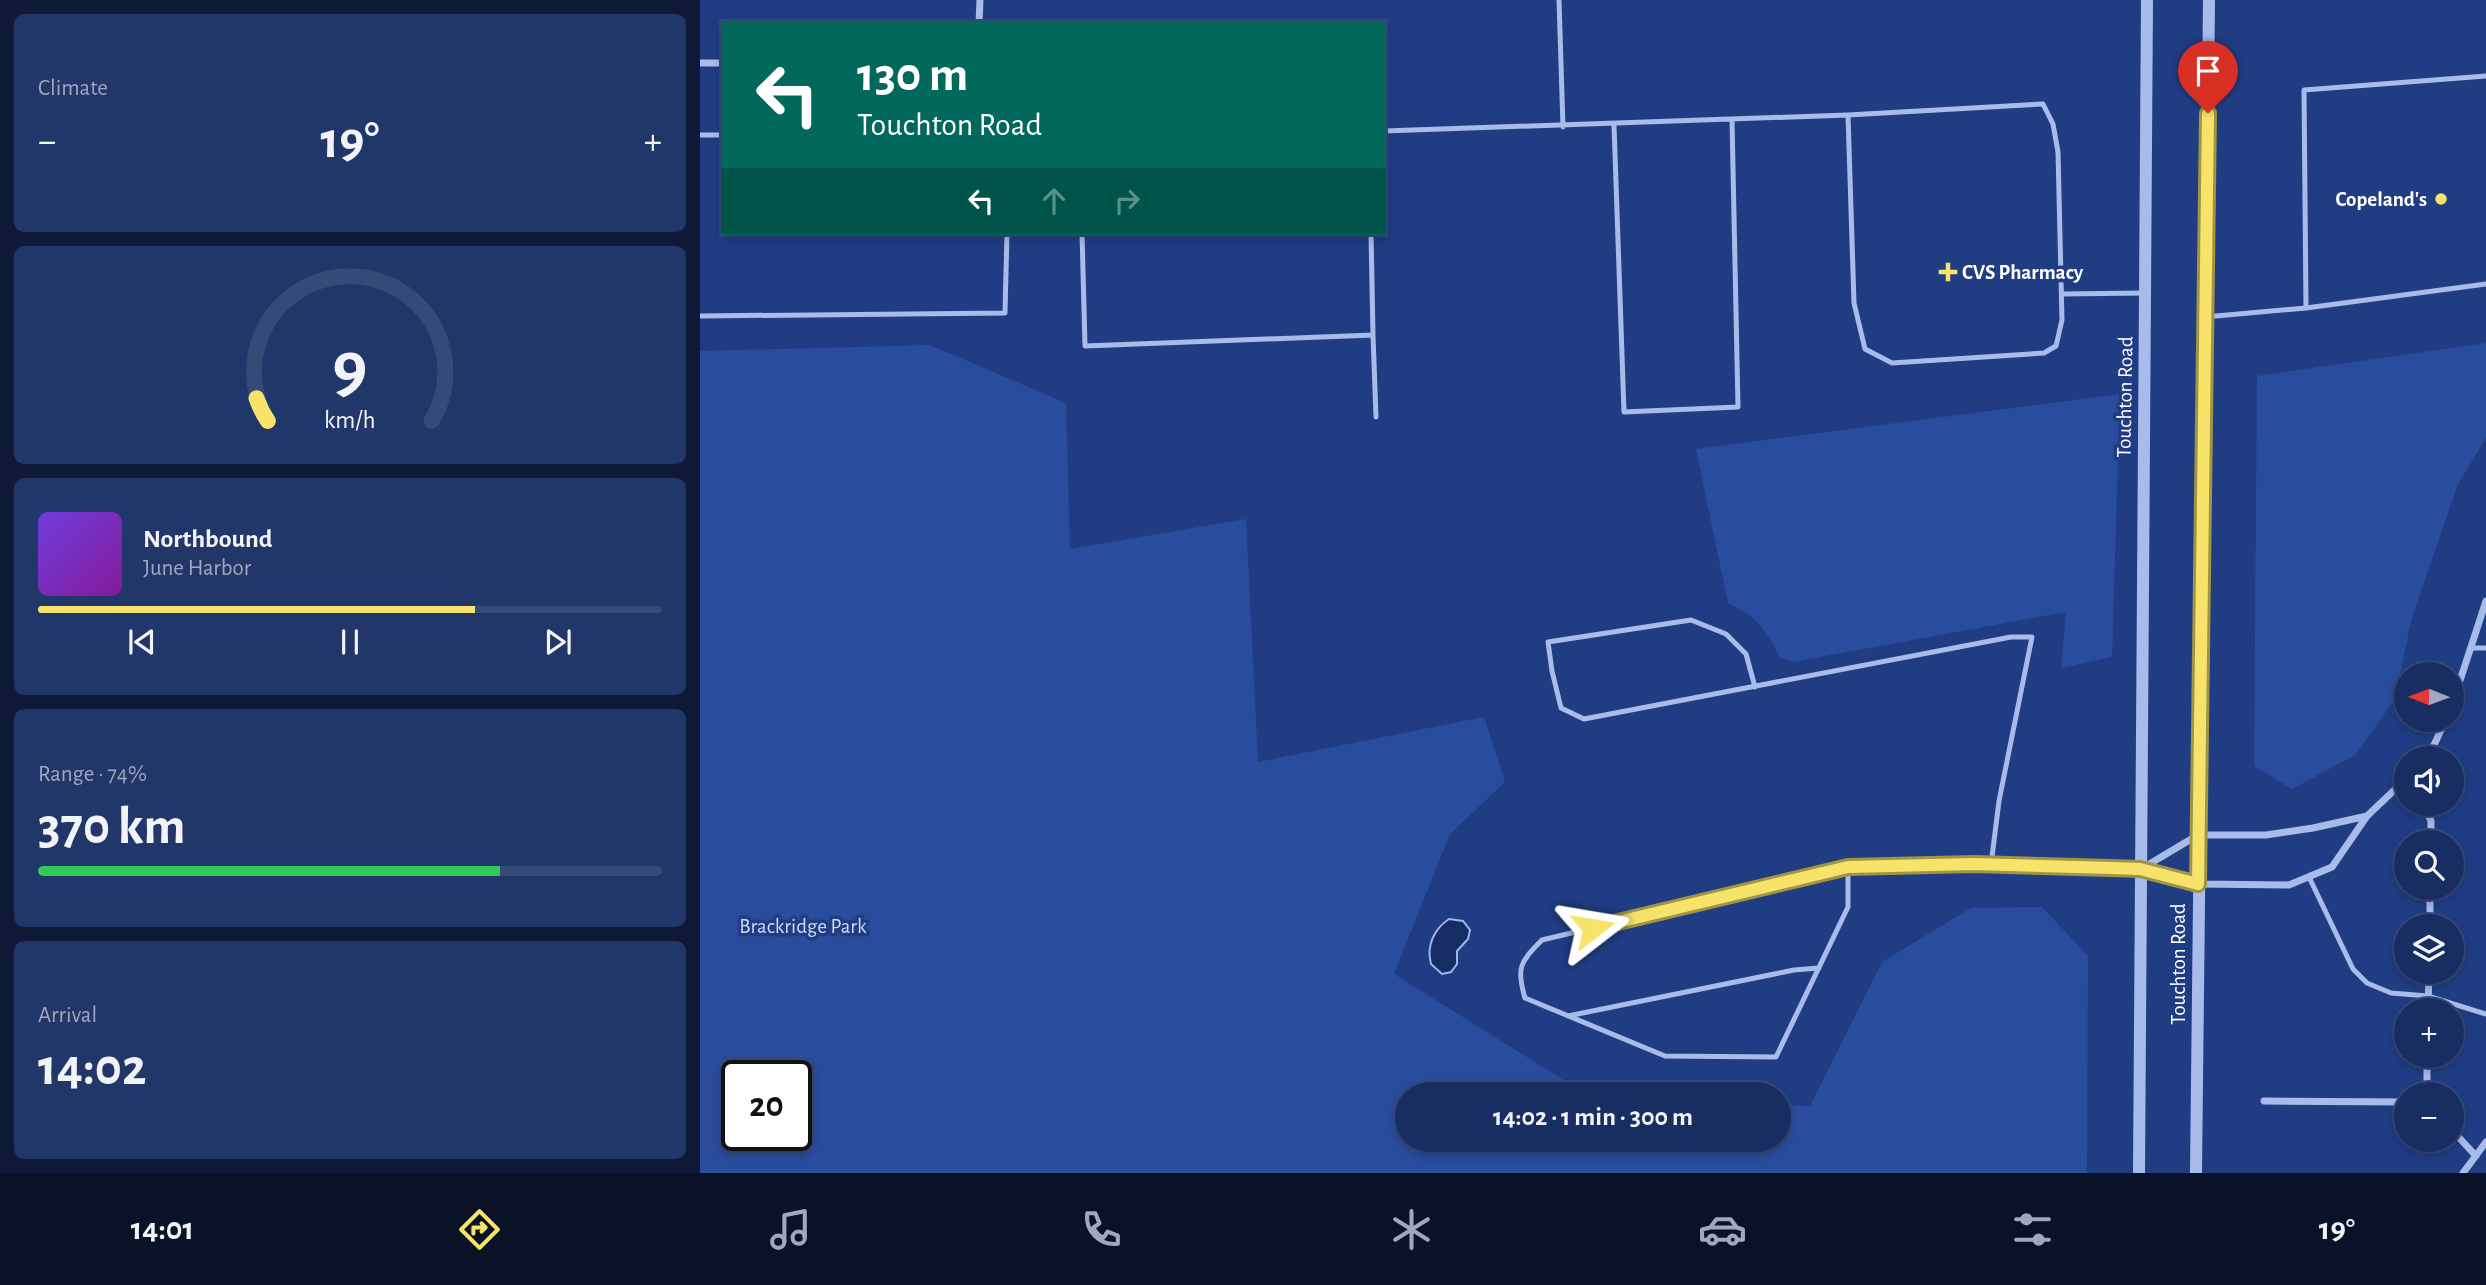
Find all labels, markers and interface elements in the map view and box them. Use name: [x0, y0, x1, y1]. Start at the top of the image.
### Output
pin: [2178, 41, 2238, 113]
icon: left: [742, 49, 833, 140]
text: 130 m: [857, 51, 968, 100]
icon: arrive: [2189, 52, 2227, 90]
text: Climate: [38, 77, 108, 100]
text: Touchton Road: [857, 109, 1042, 141]
text: 19°: [320, 115, 380, 167]
text: −: [38, 123, 56, 161]
text: +: [644, 123, 662, 161]
icon: left: [962, 182, 1000, 220]
icon: ahead: [1035, 182, 1073, 220]
icon: right: [1108, 182, 1146, 220]
place label: Copeland's: [2336, 189, 2427, 210]
marker: Copeland's: [2433, 191, 2449, 207]
place label: CVS Pharmacy: [1962, 262, 2084, 283]
marker: CVS Pharmacy: [1940, 264, 1956, 280]
text: 9: [332, 333, 368, 406]
street label: Touchton Road: [2113, 336, 2137, 458]
text: km/h: [324, 407, 376, 432]
text: Northbound: [143, 526, 272, 552]
text: June Harbor: [143, 557, 251, 580]
icon: previous: [123, 623, 161, 661]
icon: pause: [331, 623, 369, 661]
icon: next: [539, 623, 577, 661]
north arrow: [2394, 662, 2464, 732]
map controls: [2394, 662, 2464, 1152]
button: sound: [2394, 746, 2464, 816]
text: Range · 74%: [38, 763, 147, 786]
text: 370 km: [38, 801, 186, 853]
button: search: [2394, 830, 2464, 900]
position arrow: [1556, 891, 1630, 965]
street label: Touchton Road: [2168, 903, 2189, 1025]
button: layers: [2394, 914, 2464, 984]
park label: Brackridge Park: [739, 916, 867, 937]
button: +: [2394, 998, 2464, 1068]
text: Arrival: [38, 1004, 97, 1027]
text: 14:02: [38, 1042, 146, 1094]
speed limit sign: 20: [721, 1060, 812, 1151]
button: −: [2394, 1082, 2464, 1152]
text: 14:02 · 1 min · 300 m: [1493, 1104, 1693, 1130]
icon: directions: [455, 1205, 504, 1254]
icon: music: [766, 1205, 815, 1254]
icon: phone: [1077, 1205, 1126, 1254]
icon: climate: [1387, 1205, 1436, 1254]
icon: car: [1698, 1205, 1747, 1254]
icon: filters: [2008, 1205, 2057, 1254]
text: 14:01: [131, 1213, 194, 1245]
text: 19°: [2319, 1213, 2355, 1245]

